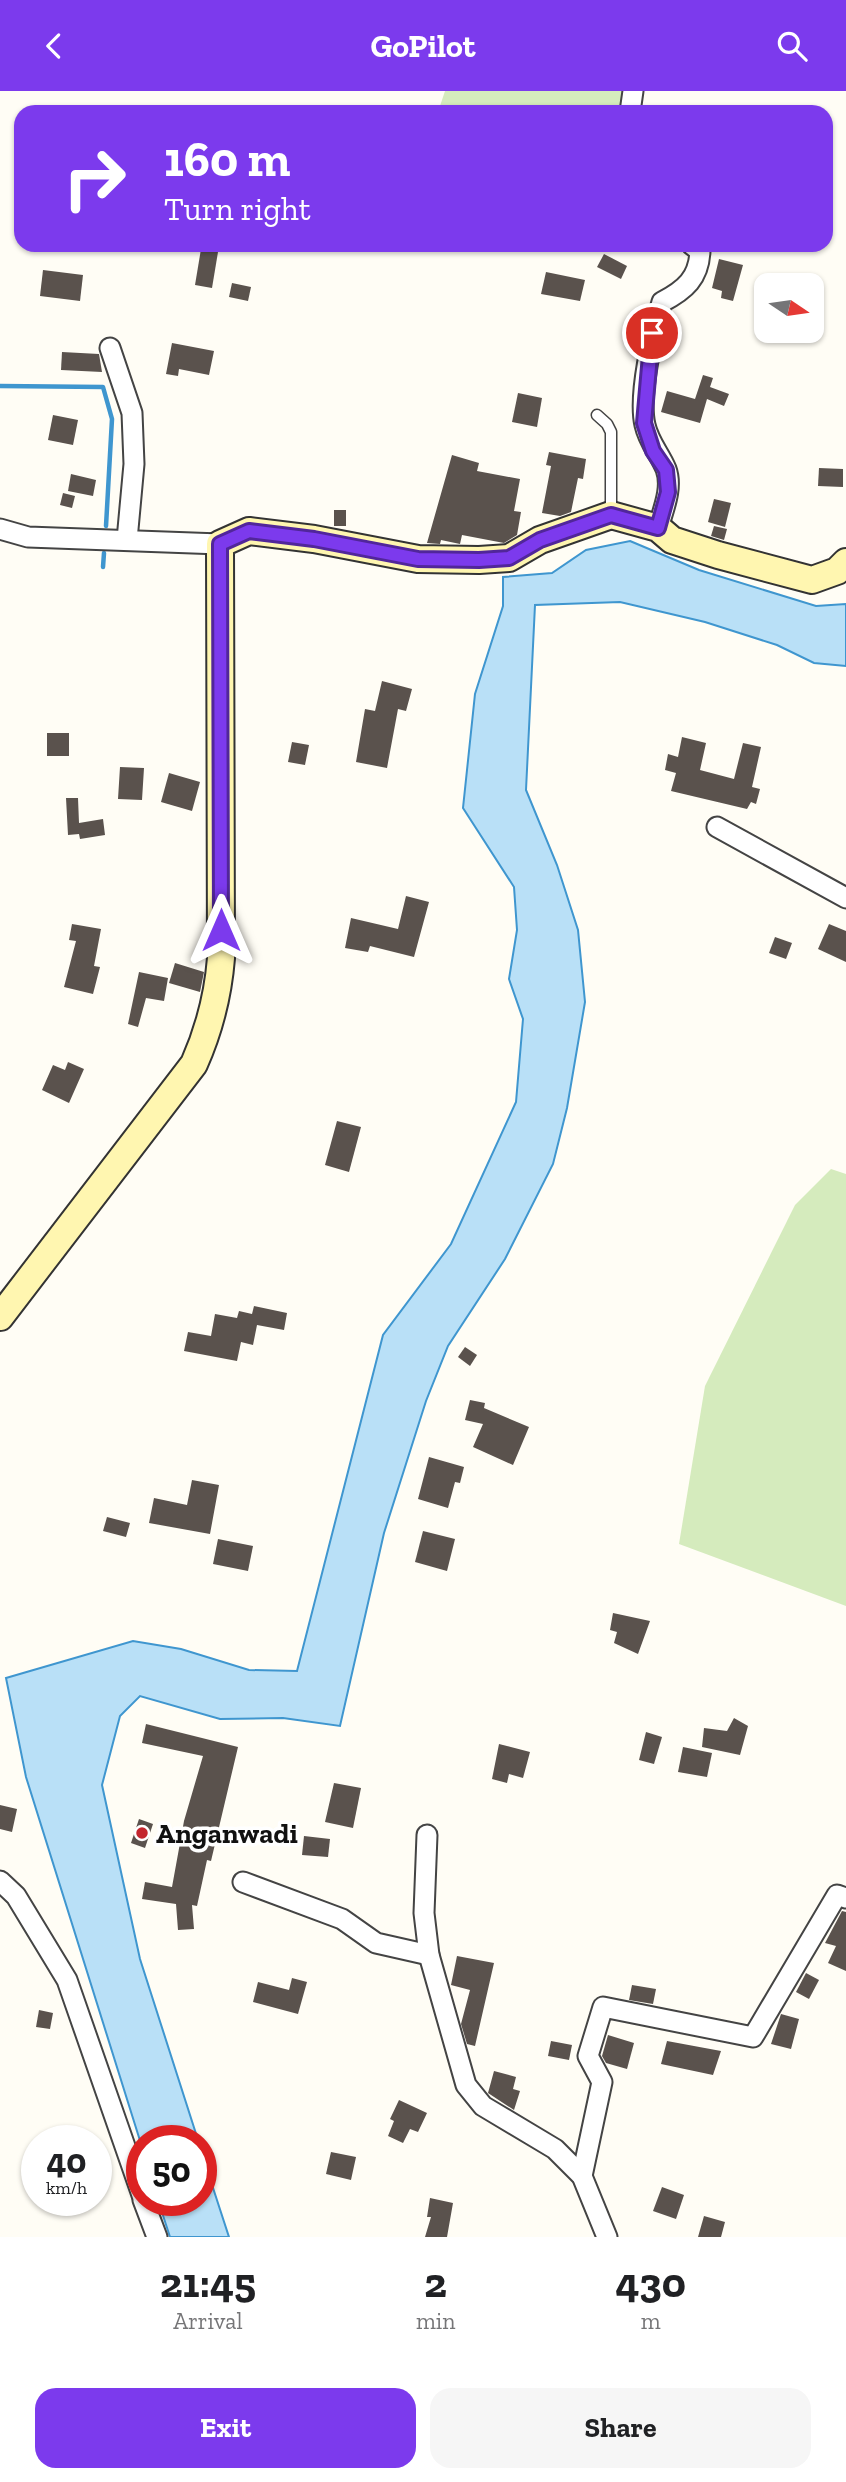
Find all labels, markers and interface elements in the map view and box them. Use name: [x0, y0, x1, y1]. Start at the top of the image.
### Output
icon: back: [35, 27, 73, 65]
text: GoPilot: [370, 27, 476, 65]
icon: search: [773, 27, 811, 65]
text: 160 m: [164, 130, 290, 189]
icon: right: [49, 133, 140, 224]
text: Turn right: [164, 190, 311, 228]
north arrow: [754, 273, 824, 343]
map controls: [754, 273, 824, 343]
pin: [622, 303, 682, 363]
icon: arrive: [633, 314, 671, 352]
position arrow: [184, 893, 258, 967]
place label: Anganwadi: [156, 1817, 298, 1850]
marker: Anganwadi: [134, 1825, 150, 1841]
speed limit sign: 50: [126, 2125, 217, 2216]
text: 40: [46, 2140, 87, 2182]
text: km/h: [46, 2177, 87, 2199]
text: 21:45: [160, 2257, 256, 2308]
text: 2: [424, 2257, 447, 2308]
text: 430: [615, 2257, 686, 2308]
text: Arrival: [173, 2307, 243, 2335]
text: min: [416, 2307, 455, 2335]
text: m: [641, 2307, 661, 2335]
button: Exit: [35, 2388, 416, 2468]
button: Share: [430, 2388, 811, 2468]

